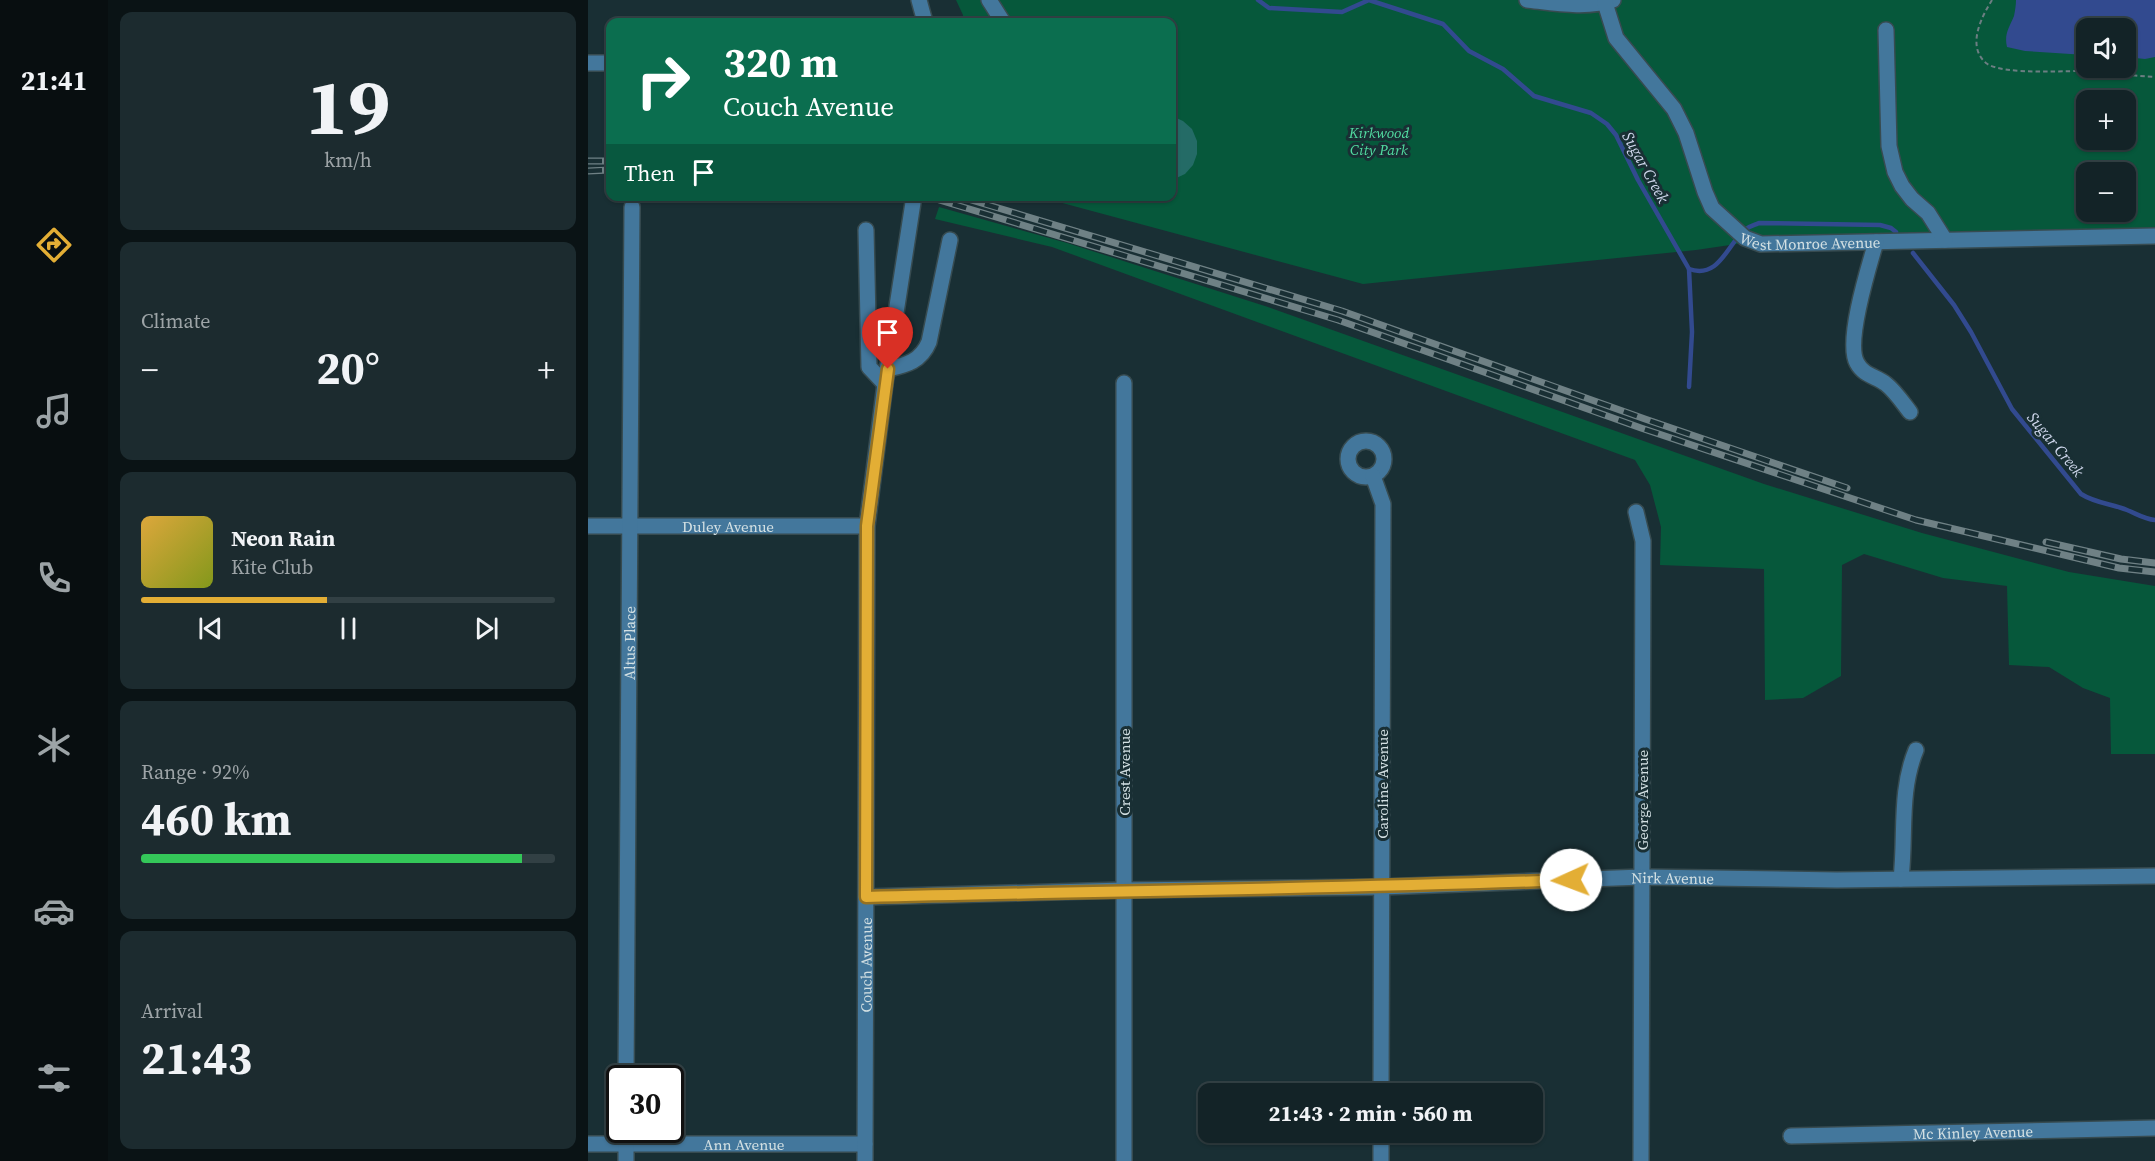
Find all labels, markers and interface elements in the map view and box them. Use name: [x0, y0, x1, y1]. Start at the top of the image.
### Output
map controls: [2076, 18, 2136, 222]
button: sound: [2076, 18, 2136, 78]
text: 320 m: [723, 33, 838, 91]
icon: right: [624, 42, 702, 120]
text: 19: [306, 53, 390, 160]
text: 21:41: [21, 62, 87, 99]
text: Couch Avenue: [723, 88, 894, 125]
button: +: [2076, 90, 2136, 150]
park label: Kirkwood City Park: [1348, 122, 1409, 160]
water label: Sugar Creek: [1617, 127, 1675, 207]
text: km/h: [324, 146, 372, 174]
icon: arrive: [687, 156, 720, 189]
text: Then: [624, 158, 675, 188]
button: −: [2076, 162, 2136, 222]
icon: directions: [33, 224, 75, 266]
street label: West Monroe Avenue: [1737, 226, 1881, 255]
text: Climate: [141, 307, 210, 335]
pin: [862, 307, 913, 369]
icon: arrive: [871, 316, 904, 349]
text: 20°: [316, 337, 380, 399]
text: −: [141, 347, 159, 392]
text: +: [537, 347, 555, 392]
icon: music: [33, 390, 75, 432]
water label: Sugar Creek: [2022, 407, 2090, 482]
street label: Duley Avenue: [682, 516, 774, 537]
text: Neon Rain: [231, 523, 335, 553]
text: Kite Club: [231, 553, 313, 581]
icon: phone: [33, 557, 75, 599]
street label: Altus Place: [618, 606, 640, 680]
icon: previous: [194, 612, 227, 645]
icon: pause: [332, 612, 365, 645]
icon: next: [470, 612, 503, 645]
icon: climate: [33, 724, 75, 766]
street label: Crest Avenue: [1114, 728, 1135, 816]
street label: Caroline Avenue: [1372, 729, 1393, 839]
street label: George Avenue: [1632, 749, 1653, 850]
text: Range · 92%: [141, 758, 250, 786]
text: 460 km: [141, 788, 292, 850]
position arrow: [1539, 848, 1603, 912]
street label: Nirk Avenue: [1631, 866, 1715, 889]
icon: car: [33, 890, 75, 932]
street label: Couch Avenue: [855, 917, 876, 1013]
text: Arrival: [141, 997, 203, 1025]
text: 21:43: [141, 1027, 252, 1089]
icon: filters: [33, 1057, 75, 1099]
speed limit sign: 30: [606, 1065, 684, 1143]
text: 21:43 · 2 min · 560 m: [1269, 1098, 1472, 1128]
street label: Mc Kinley Avenue: [1913, 1120, 2034, 1144]
street label: Ann Avenue: [704, 1134, 785, 1155]

